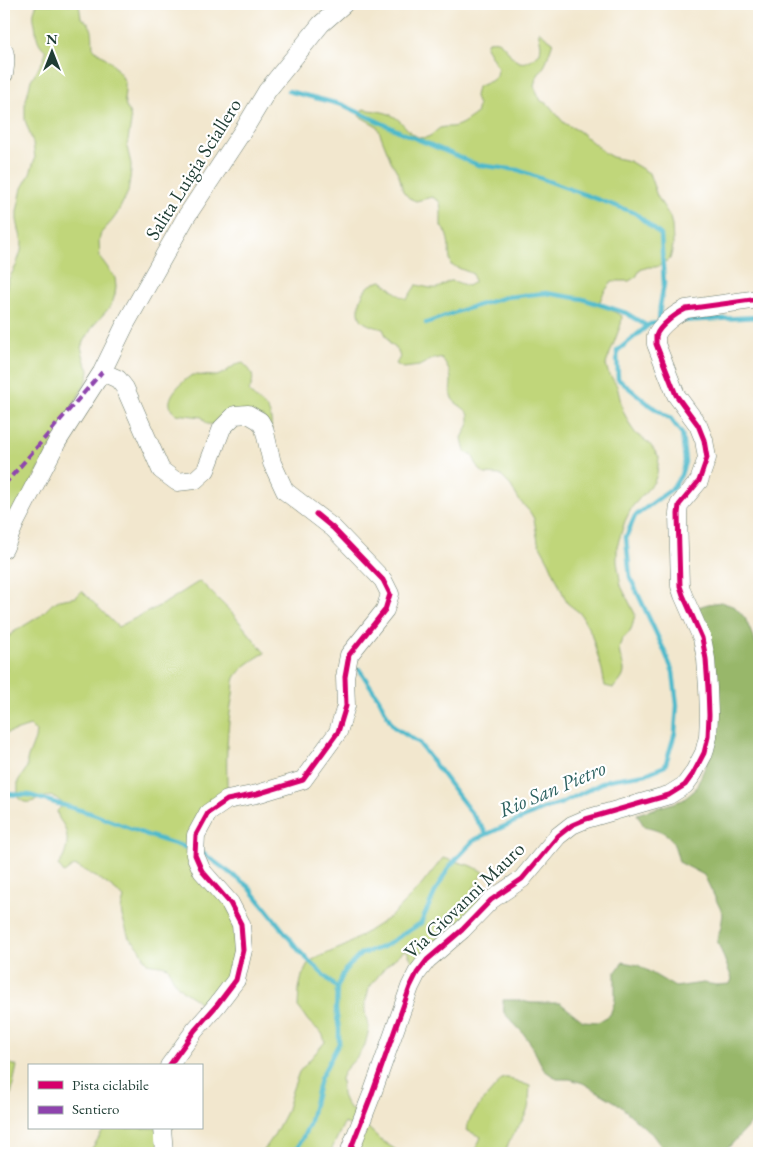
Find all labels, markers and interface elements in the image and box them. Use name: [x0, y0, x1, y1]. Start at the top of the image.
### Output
north arrow: [28, 28, 78, 78]
text: N: [46, 30, 58, 48]
street label: Salita Luigia Sciallero: [139, 93, 247, 245]
water label: Rio San Pietro: [494, 754, 610, 823]
street label: Via Giovanni Mauro: [398, 836, 530, 964]
legend: [28, 1064, 202, 1130]
text: Pista ciclabile: [72, 1075, 149, 1094]
text: Sentiero: [72, 1099, 119, 1118]

